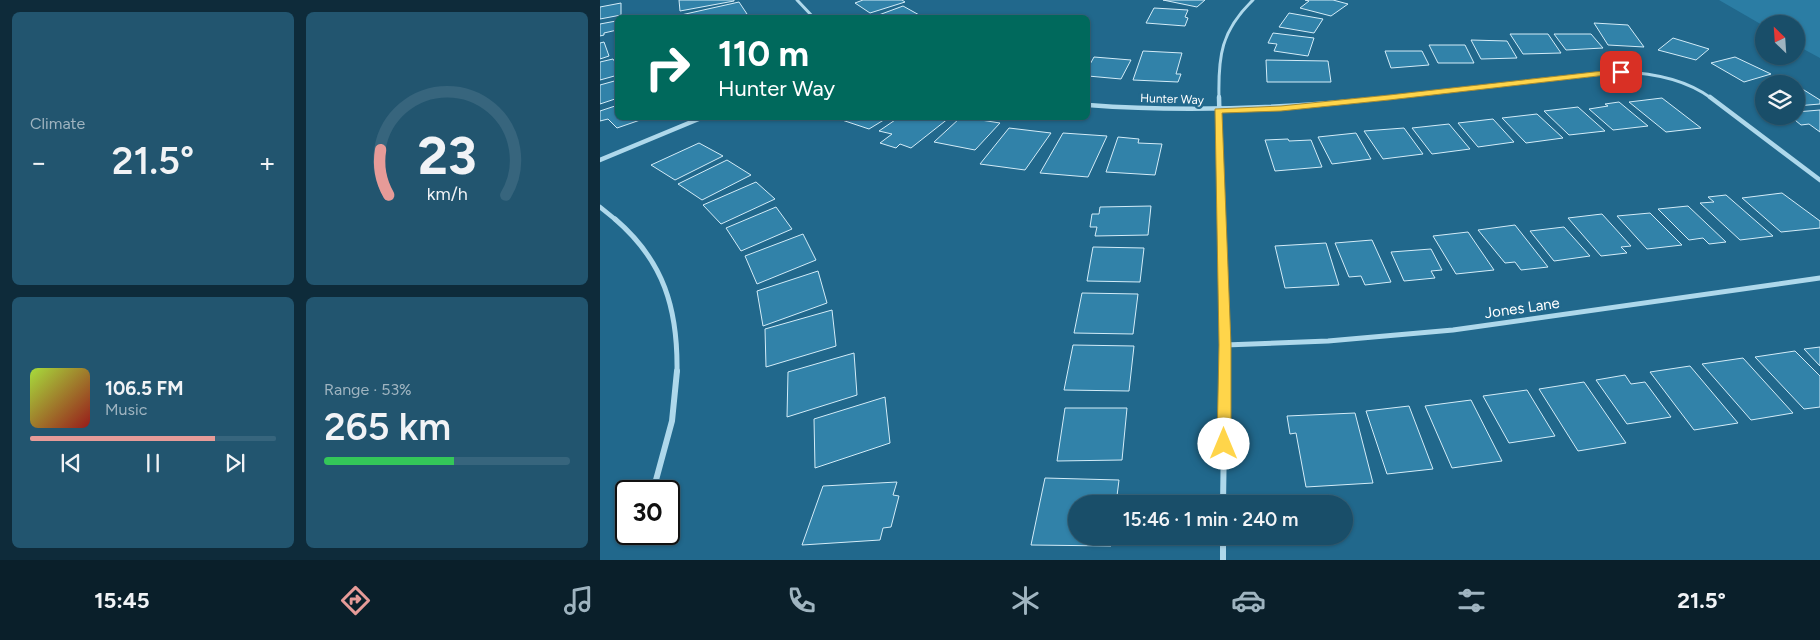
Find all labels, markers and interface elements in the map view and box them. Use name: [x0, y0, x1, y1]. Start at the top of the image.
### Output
north arrow: [1755, 15, 1805, 65]
map controls: [1755, 15, 1805, 125]
text: 110 m: [718, 33, 809, 75]
icon: right: [635, 35, 700, 100]
pin: [1600, 51, 1642, 93]
icon: arrive: [1607, 58, 1635, 86]
text: Hunter Way: [718, 75, 835, 102]
button: layers: [1755, 75, 1805, 125]
street label: Hunter Way: [1140, 91, 1205, 107]
text: Climate: [30, 114, 85, 133]
text: 23: [417, 125, 477, 187]
text: 21.5°: [112, 138, 194, 184]
text: −: [30, 145, 47, 179]
text: +: [259, 145, 276, 179]
text: km/h: [427, 183, 467, 204]
street label: Jones Lane: [1483, 294, 1561, 322]
text: 106.5 FM: [105, 377, 183, 400]
text: Range · 53%: [324, 380, 412, 399]
text: Music: [105, 400, 147, 419]
text: 265 km: [324, 404, 451, 450]
position arrow: [1197, 417, 1249, 469]
icon: previous: [57, 449, 85, 477]
icon: pause: [139, 449, 167, 477]
icon: next: [221, 449, 249, 477]
speed limit sign: 30: [615, 480, 680, 545]
text: 15:46 · 1 min · 240 m: [1123, 508, 1298, 531]
icon: directions: [338, 583, 373, 618]
icon: music: [561, 583, 596, 618]
icon: phone: [784, 583, 819, 618]
icon: climate: [1008, 583, 1043, 618]
icon: car: [1231, 583, 1266, 618]
icon: filters: [1454, 583, 1489, 618]
text: 15:45: [94, 587, 150, 614]
text: 21.5°: [1677, 587, 1726, 614]

